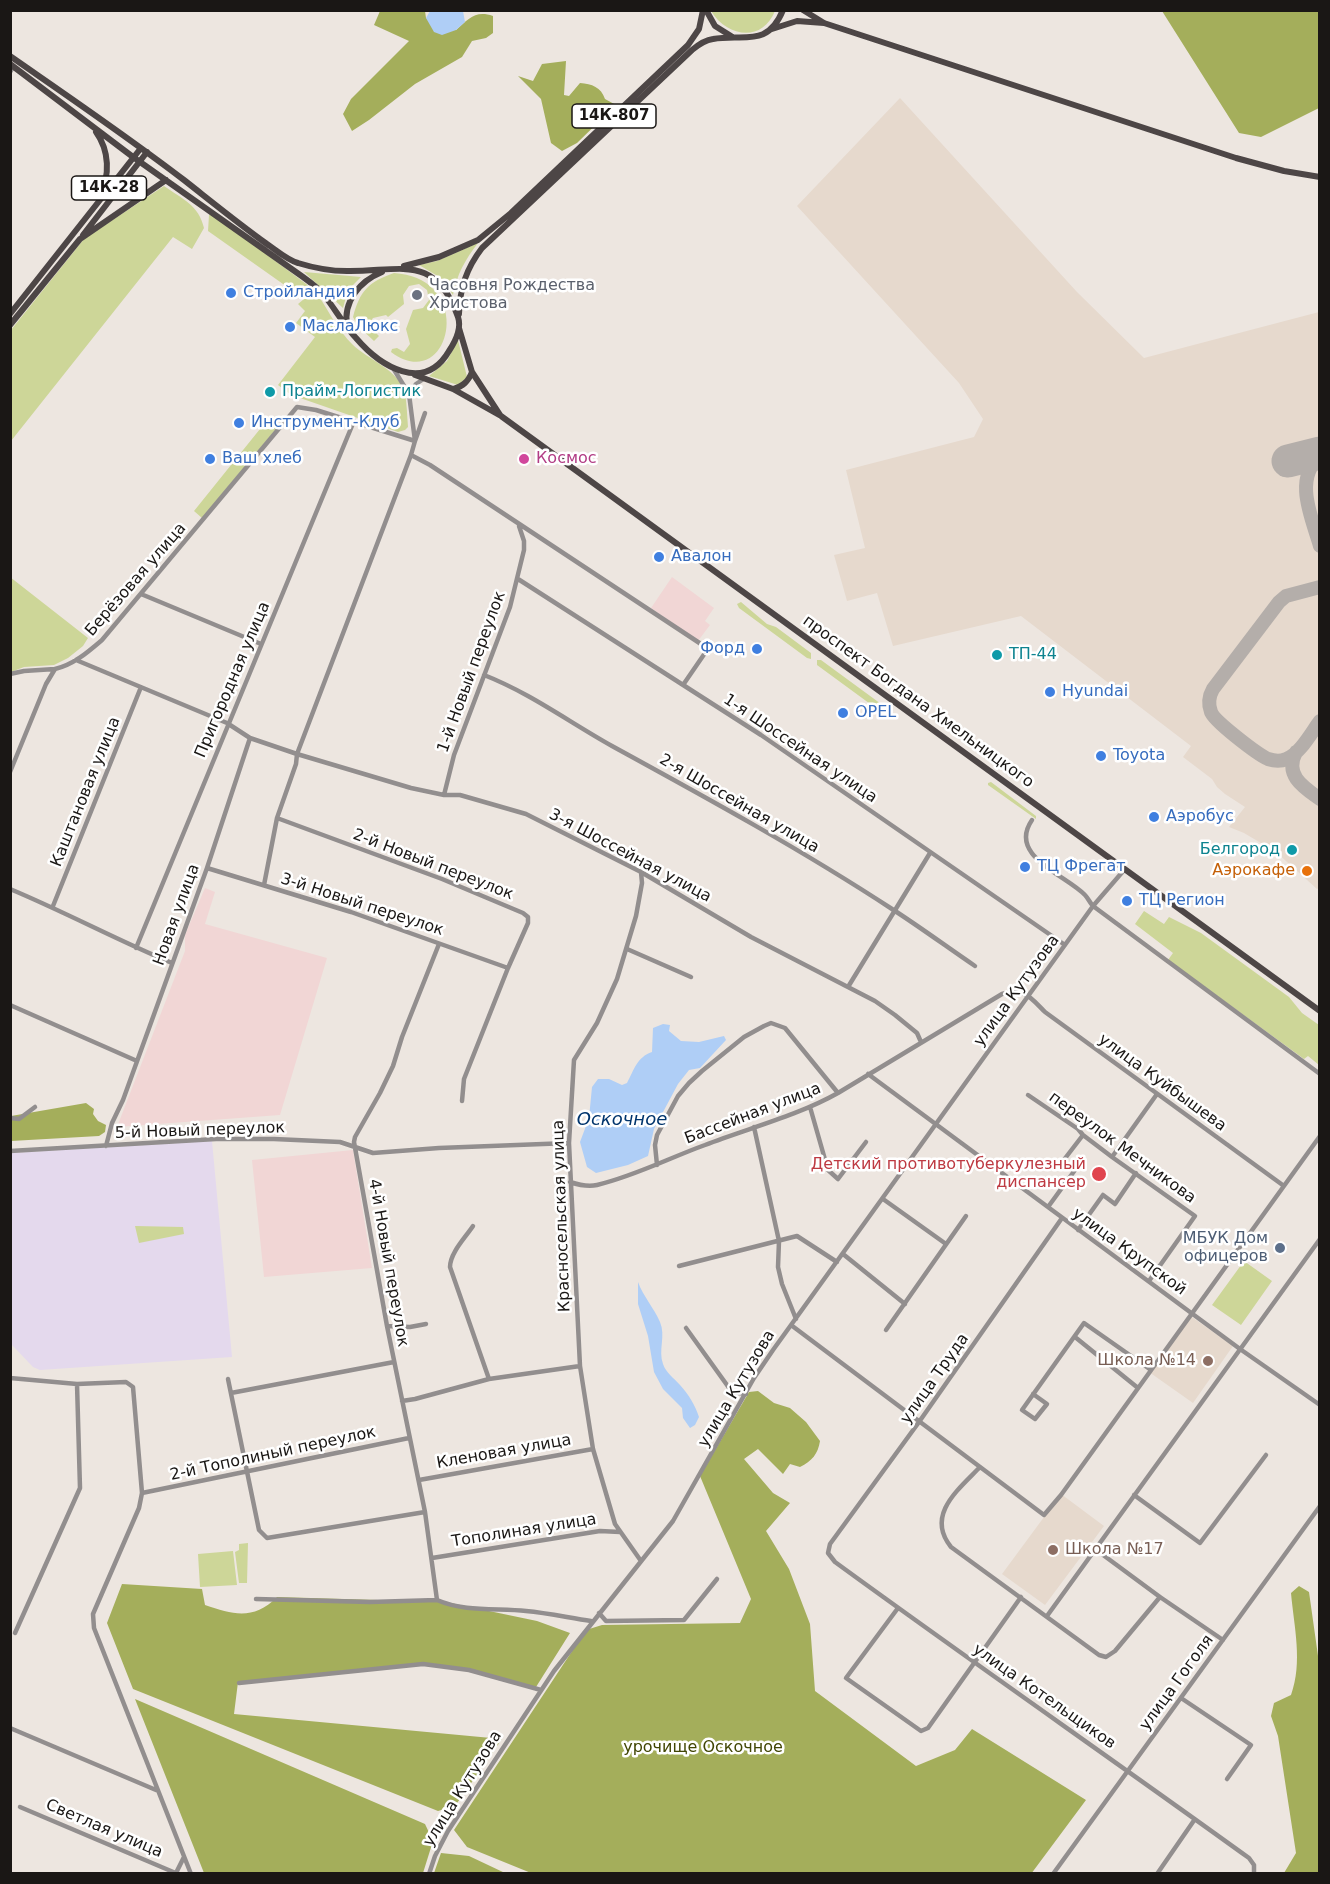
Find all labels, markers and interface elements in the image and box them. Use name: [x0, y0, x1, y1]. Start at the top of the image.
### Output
road number: 14К-807: [572, 104, 656, 128]
road number: 14К-28: [72, 176, 146, 200]
place label: Часовня Рождества Христова: [429, 276, 595, 314]
place label: Стройландия: [243, 283, 355, 303]
marker: Стройландия: [224, 286, 238, 300]
marker: Часовня Рождества Христова: [410, 288, 424, 302]
place label: МаслаЛюкс: [302, 317, 398, 337]
marker: МаслаЛюкс: [283, 320, 297, 334]
place label: Прайм-Логистик: [282, 382, 421, 402]
marker: Прайм-Логистик: [263, 385, 277, 399]
place label: Инструмент-Клуб: [251, 413, 400, 433]
marker: Инструмент-Клуб: [232, 416, 246, 430]
place label: Ваш хлеб: [222, 449, 302, 469]
place label: Космос: [536, 449, 597, 469]
marker: Ваш хлеб: [203, 452, 217, 466]
marker: Космос: [517, 452, 531, 466]
street label: Берёзовая улица: [82, 519, 190, 641]
place label: Авалон: [671, 547, 732, 567]
marker: Авалон: [652, 550, 666, 564]
street label: 1-й Новый переулок: [434, 589, 510, 755]
street label: Пригородная улица: [191, 599, 275, 761]
street label: проспект Богдана Хмельницкого: [799, 612, 1037, 792]
place label: Форд: [700, 639, 745, 659]
marker: Форд: [750, 642, 764, 656]
place label: ТП-44: [1009, 645, 1057, 665]
marker: ТП-44: [990, 648, 1004, 662]
place label: Hyundai: [1062, 682, 1128, 702]
marker: Hyundai: [1043, 685, 1057, 699]
street label: 1-я Шоссейная улица: [720, 690, 880, 808]
place label: OPEL: [855, 703, 896, 723]
marker: OPEL: [836, 706, 850, 720]
street label: Каштановая улица: [47, 714, 125, 870]
place label: Toyota: [1113, 746, 1165, 766]
marker: Toyota: [1094, 749, 1108, 763]
street label: 2-я Шоссейная улица: [656, 750, 822, 858]
street label: 3-я Шоссейная улица: [546, 805, 714, 907]
place label: Аэробус: [1166, 807, 1234, 827]
marker: Аэробус: [1147, 810, 1161, 824]
street label: 2-й Новый переулок: [350, 826, 516, 904]
place label: Белгород: [1200, 840, 1280, 860]
marker: Белгород: [1285, 843, 1299, 857]
place label: ТЦ Фрегат: [1037, 857, 1126, 877]
marker: ТЦ Фрегат: [1018, 860, 1032, 874]
place label: Аэрокафе: [1212, 861, 1295, 881]
street label: Новая улица: [150, 862, 204, 968]
marker: Аэрокафе: [1300, 864, 1314, 878]
street label: 3-й Новый переулок: [278, 870, 446, 940]
place label: ТЦ Регион: [1139, 891, 1225, 911]
marker: ТЦ Регион: [1120, 894, 1134, 908]
street label: улица Кутузова: [970, 932, 1064, 1050]
street label: улица Куйбышева: [1094, 1030, 1230, 1136]
street label: Бассейная улица: [682, 1079, 824, 1149]
street label: переулок Мечникова: [1045, 1088, 1199, 1208]
water label: Оскочное: [577, 1109, 667, 1131]
street label: 5-й Новый переулок: [115, 1118, 285, 1144]
street label: Красносельская улица: [549, 1120, 575, 1312]
place label: Детский противотуберкулезный диспансер: [811, 1155, 1086, 1193]
marker: Детский противотуберкулезный диспансер: [1090, 1165, 1108, 1183]
street label: 4-й Новый переулок: [364, 1177, 412, 1349]
street label: улица Крупской: [1068, 1204, 1190, 1300]
place label: МБУК Дом офицеров: [1183, 1229, 1268, 1267]
marker: МБУК Дом офицеров: [1273, 1241, 1287, 1255]
street label: улица Кутузова: [695, 1327, 779, 1451]
street label: улица Труда: [897, 1330, 973, 1428]
place label: Школа №14: [1097, 1351, 1196, 1371]
marker: Школа №14: [1201, 1354, 1215, 1368]
street label: 2-й Тополиный переулок: [168, 1423, 378, 1485]
street label: Кленовая улица: [435, 1431, 573, 1473]
street label: Тополиная улица: [450, 1510, 598, 1552]
place label: Школа №17: [1065, 1540, 1164, 1560]
marker: Школа №17: [1046, 1543, 1060, 1557]
street label: улица Гоголя: [1136, 1631, 1218, 1735]
street label: улица Котельщиков: [969, 1640, 1119, 1754]
street label: улица Кутузова: [420, 1728, 506, 1850]
park label: урочище Оскочное: [623, 1738, 783, 1758]
street label: Светлая улица: [43, 1796, 165, 1862]

